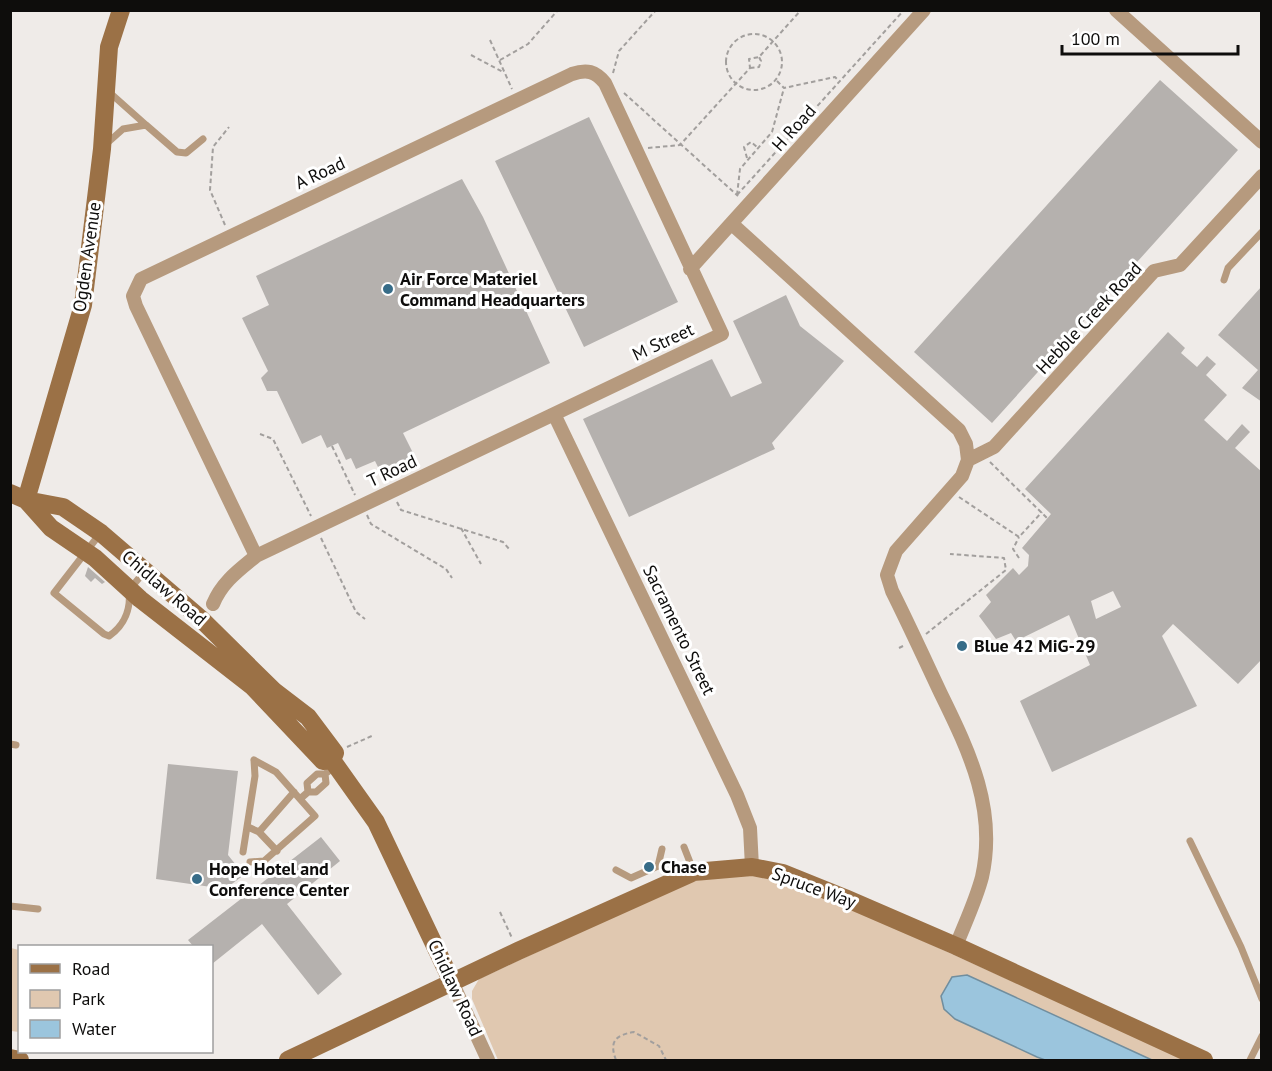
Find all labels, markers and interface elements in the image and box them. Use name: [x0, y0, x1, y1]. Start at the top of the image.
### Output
scale bar: [1062, 18, 1238, 56]
text: 100 m: [1071, 27, 1120, 50]
street label: H Road: [767, 100, 821, 156]
street label: A Road: [291, 151, 349, 194]
street label: Ogden Avenue: [67, 200, 106, 314]
street label: Hebble Creek Road: [1031, 257, 1147, 379]
place label: Air Force Materiel Command Headquarters: [400, 267, 585, 311]
marker: Air Force Materiel Command Headquarters: [381, 282, 395, 296]
street label: M Street: [628, 317, 697, 366]
street label: T Road: [363, 449, 420, 492]
street label: Chidlaw Road: [117, 545, 211, 631]
street label: Sacramento Street: [638, 561, 721, 698]
place label: Blue 42 MiG-29: [974, 634, 1095, 657]
marker: Blue 42 MiG-29: [955, 639, 969, 653]
place label: Chase: [661, 855, 707, 878]
place label: Hope Hotel and Conference Center: [209, 857, 350, 901]
marker: Chase: [642, 860, 656, 874]
street label: Spruce Way: [769, 862, 860, 914]
marker: Hope Hotel and Conference Center: [190, 872, 204, 886]
street label: Chidlaw Road: [423, 936, 488, 1040]
legend: [18, 945, 213, 1053]
text: Road: [72, 957, 110, 980]
text: Park: [72, 987, 105, 1010]
text: Water: [72, 1017, 116, 1040]

